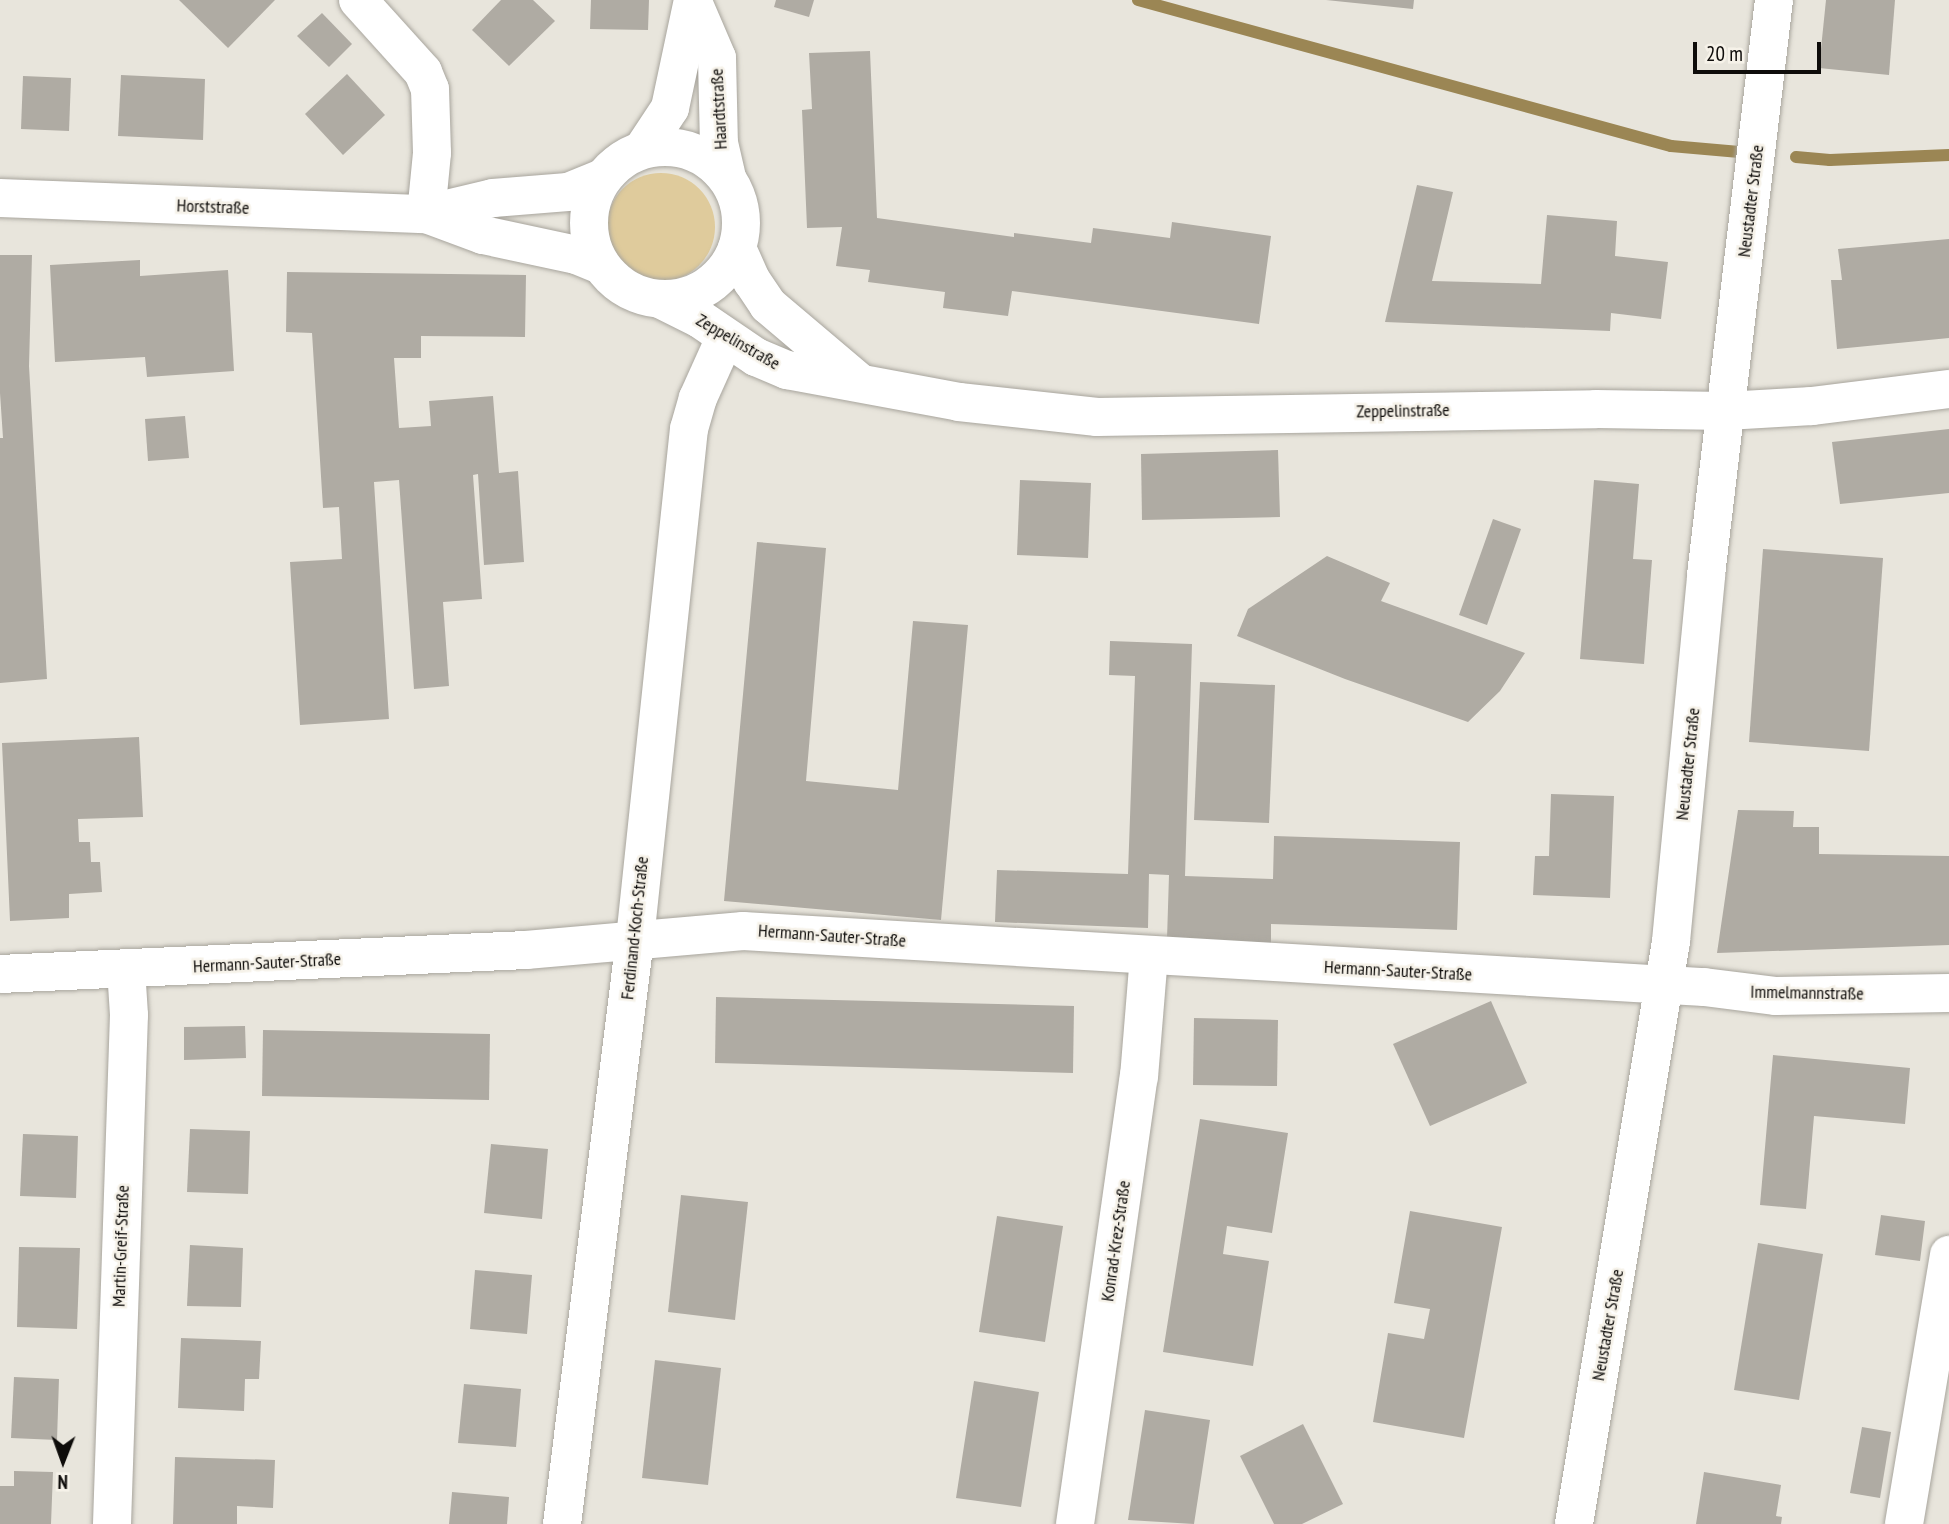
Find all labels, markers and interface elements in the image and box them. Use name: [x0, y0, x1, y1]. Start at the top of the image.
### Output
scale bar: [1697, 28, 1825, 72]
text: 20 m: [1706, 40, 1743, 67]
street label: Haardtstraße: [706, 68, 732, 150]
street label: Neustadter Straße: [1733, 144, 1769, 258]
street label: Horststraße: [176, 195, 250, 219]
street label: Zeppelinstraße: [692, 309, 784, 375]
street label: Zeppelinstraße: [1356, 399, 1450, 423]
street label: Neustadter Straße: [1671, 707, 1705, 821]
street label: Ferdinand-Koch-Straße: [617, 855, 653, 1001]
street label: Hermann-Sauter-Straße: [757, 920, 907, 952]
street label: Hermann-Sauter-Straße: [192, 948, 342, 978]
street label: Hermann-Sauter-Straße: [1323, 956, 1473, 986]
street label: Immelmannstraße: [1750, 981, 1864, 1005]
street label: Konrad-Krez-Straße: [1097, 1179, 1135, 1303]
street label: Martin-Greif-Straße: [108, 1185, 134, 1307]
street label: Neustadter Straße: [1588, 1268, 1628, 1382]
north arrow: [28, 1426, 98, 1496]
text: N: [57, 1470, 68, 1494]

